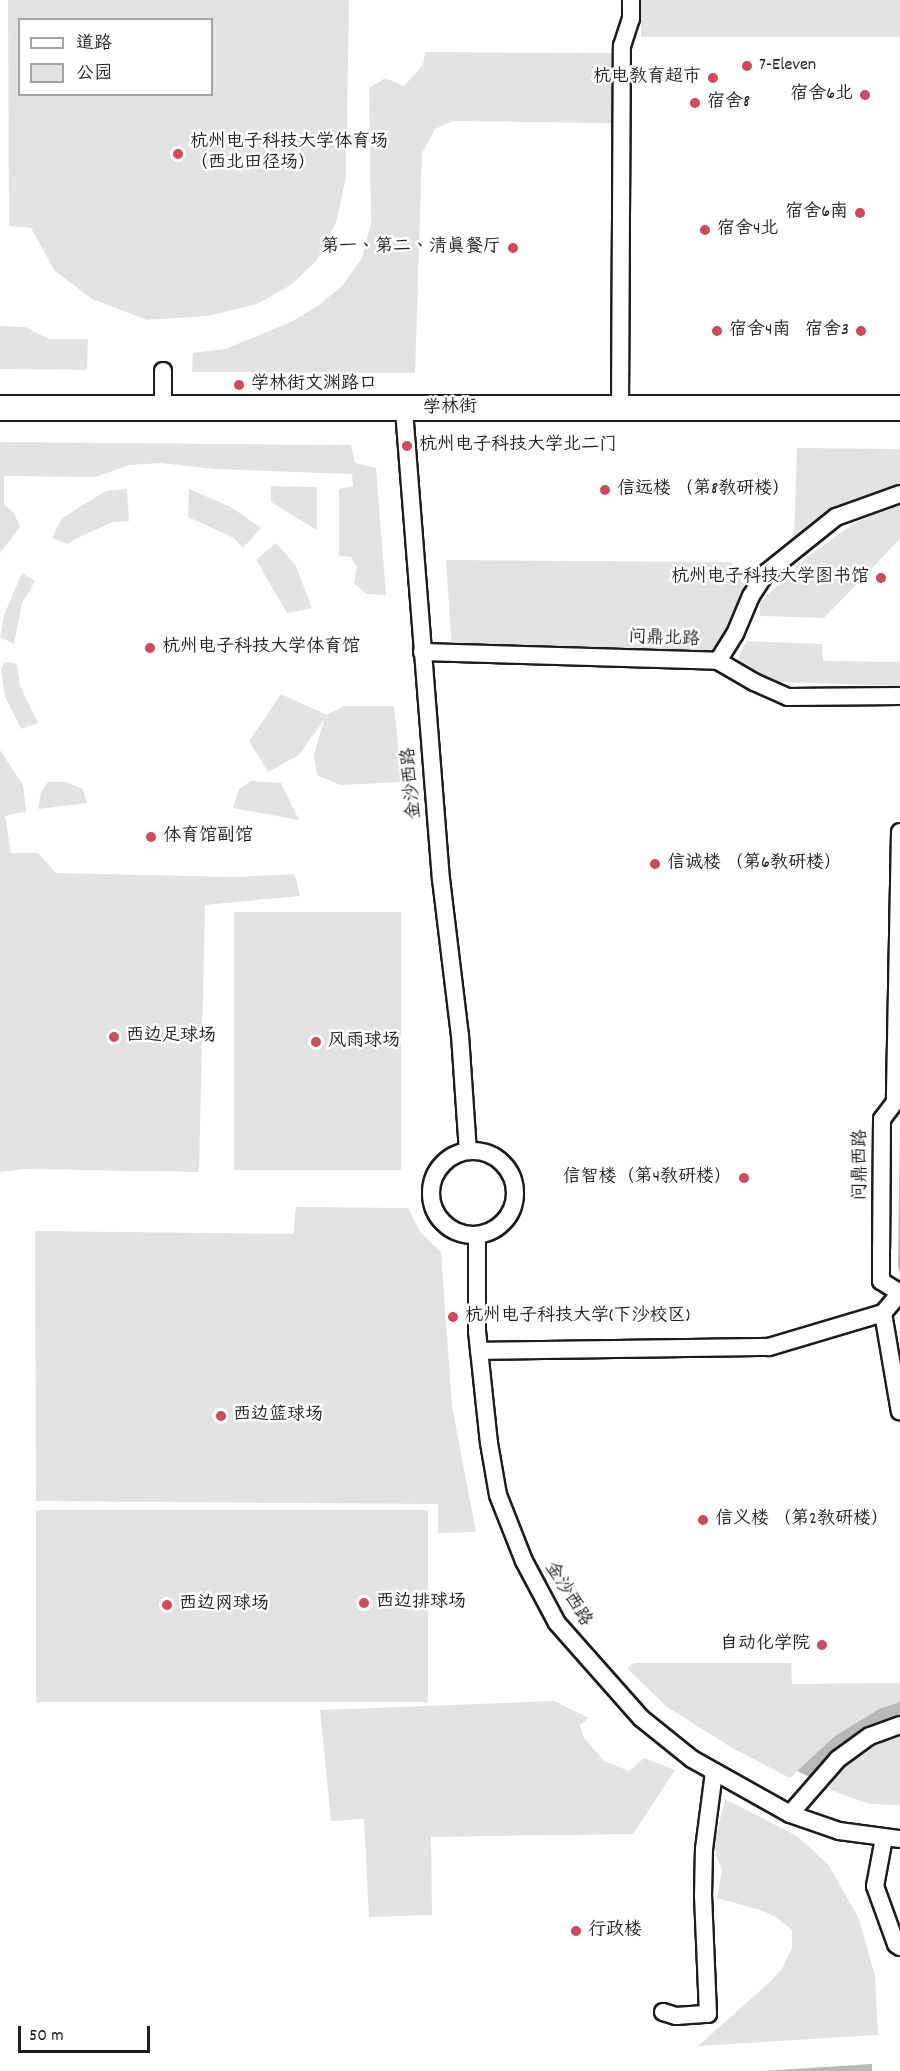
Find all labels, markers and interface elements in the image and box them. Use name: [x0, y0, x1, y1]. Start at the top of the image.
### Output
legend: [18, 18, 213, 96]
text: 道路: [76, 32, 112, 57]
place label: 7-Eleven: [759, 55, 816, 77]
marker: 7-Eleven: [740, 59, 754, 73]
text: 公园: [76, 62, 112, 87]
place label: 杭电教育超市: [593, 67, 701, 89]
marker: 杭电教育超市: [706, 71, 720, 85]
place label: 宿舍6北: [790, 84, 853, 106]
marker: 宿舍6北: [858, 88, 872, 102]
place label: 宿舍8: [707, 92, 750, 114]
marker: 宿舍8: [688, 96, 702, 110]
place label: 杭州电子科技大学体育场 （西北田径场）: [190, 133, 388, 176]
marker: 杭州电子科技大学体育场 （西北田径场）: [171, 147, 185, 161]
place label: 宿舍6南: [785, 202, 848, 224]
marker: 宿舍6南: [853, 206, 867, 220]
place label: 宿舍4北: [717, 219, 778, 241]
marker: 宿舍4北: [698, 223, 712, 237]
place label: 第一、第二、清真餐厅: [321, 237, 501, 259]
marker: 第一、第二、清真餐厅: [506, 241, 520, 255]
place label: 宿舍4南: [729, 320, 790, 342]
place label: 宿舍3: [805, 320, 849, 342]
marker: 宿舍4南: [710, 324, 724, 338]
marker: 宿舍3: [854, 324, 868, 338]
place label: 学林街文渊路口: [251, 374, 377, 396]
marker: 学林街文渊路口: [232, 378, 246, 392]
street label: 学林街: [423, 398, 477, 420]
place label: 杭州电子科技大学北二门: [419, 435, 617, 457]
marker: 杭州电子科技大学北二门: [400, 439, 414, 453]
place label: 信远楼 （第8教研楼）: [617, 479, 790, 501]
marker: 信远楼 （第8教研楼）: [598, 483, 612, 497]
place label: 杭州电子科技大学图书馆: [671, 567, 869, 589]
marker: 杭州电子科技大学图书馆: [874, 571, 888, 585]
street label: 问鼎北路: [628, 628, 700, 652]
place label: 杭州电子科技大学体育馆: [162, 637, 360, 659]
marker: 杭州电子科技大学体育馆: [143, 641, 157, 655]
street label: 金沙西路: [399, 746, 427, 820]
place label: 体育馆副馆: [163, 826, 253, 848]
marker: 体育馆副馆: [144, 830, 158, 844]
place label: 信诚楼 （第6教研楼）: [667, 853, 842, 875]
marker: 信诚楼 （第6教研楼）: [648, 857, 662, 871]
place label: 西边足球场: [126, 1026, 216, 1048]
marker: 西边足球场: [107, 1030, 121, 1044]
place label: 风雨球场: [328, 1031, 400, 1053]
marker: 风雨球场: [309, 1035, 323, 1049]
street label: 问鼎西路: [851, 1129, 873, 1201]
place label: 信智楼（第4教研楼）: [563, 1167, 732, 1189]
marker: 信智楼（第4教研楼）: [737, 1171, 751, 1185]
place label: 杭州电子科技大学(下沙校区): [465, 1306, 690, 1328]
marker: 杭州电子科技大学(下沙校区): [446, 1310, 460, 1324]
place label: 西边篮球场: [233, 1405, 323, 1427]
marker: 西边篮球场: [214, 1409, 228, 1423]
place label: 信义楼 （第2教研楼）: [715, 1509, 889, 1531]
marker: 信义楼 （第2教研楼）: [696, 1513, 710, 1527]
street label: 金沙西路: [539, 1559, 595, 1631]
place label: 西边排球场: [376, 1592, 466, 1614]
place label: 西边网球场: [179, 1594, 269, 1616]
marker: 西边排球场: [357, 1596, 371, 1610]
marker: 西边网球场: [160, 1598, 174, 1612]
place label: 自动化学院: [720, 1634, 810, 1656]
marker: 自动化学院: [815, 1638, 829, 1652]
place label: 行政楼: [588, 1920, 642, 1942]
marker: 行政楼: [569, 1924, 583, 1938]
scale bar: [21, 2014, 153, 2052]
text: 50 m: [29, 2024, 64, 2049]

